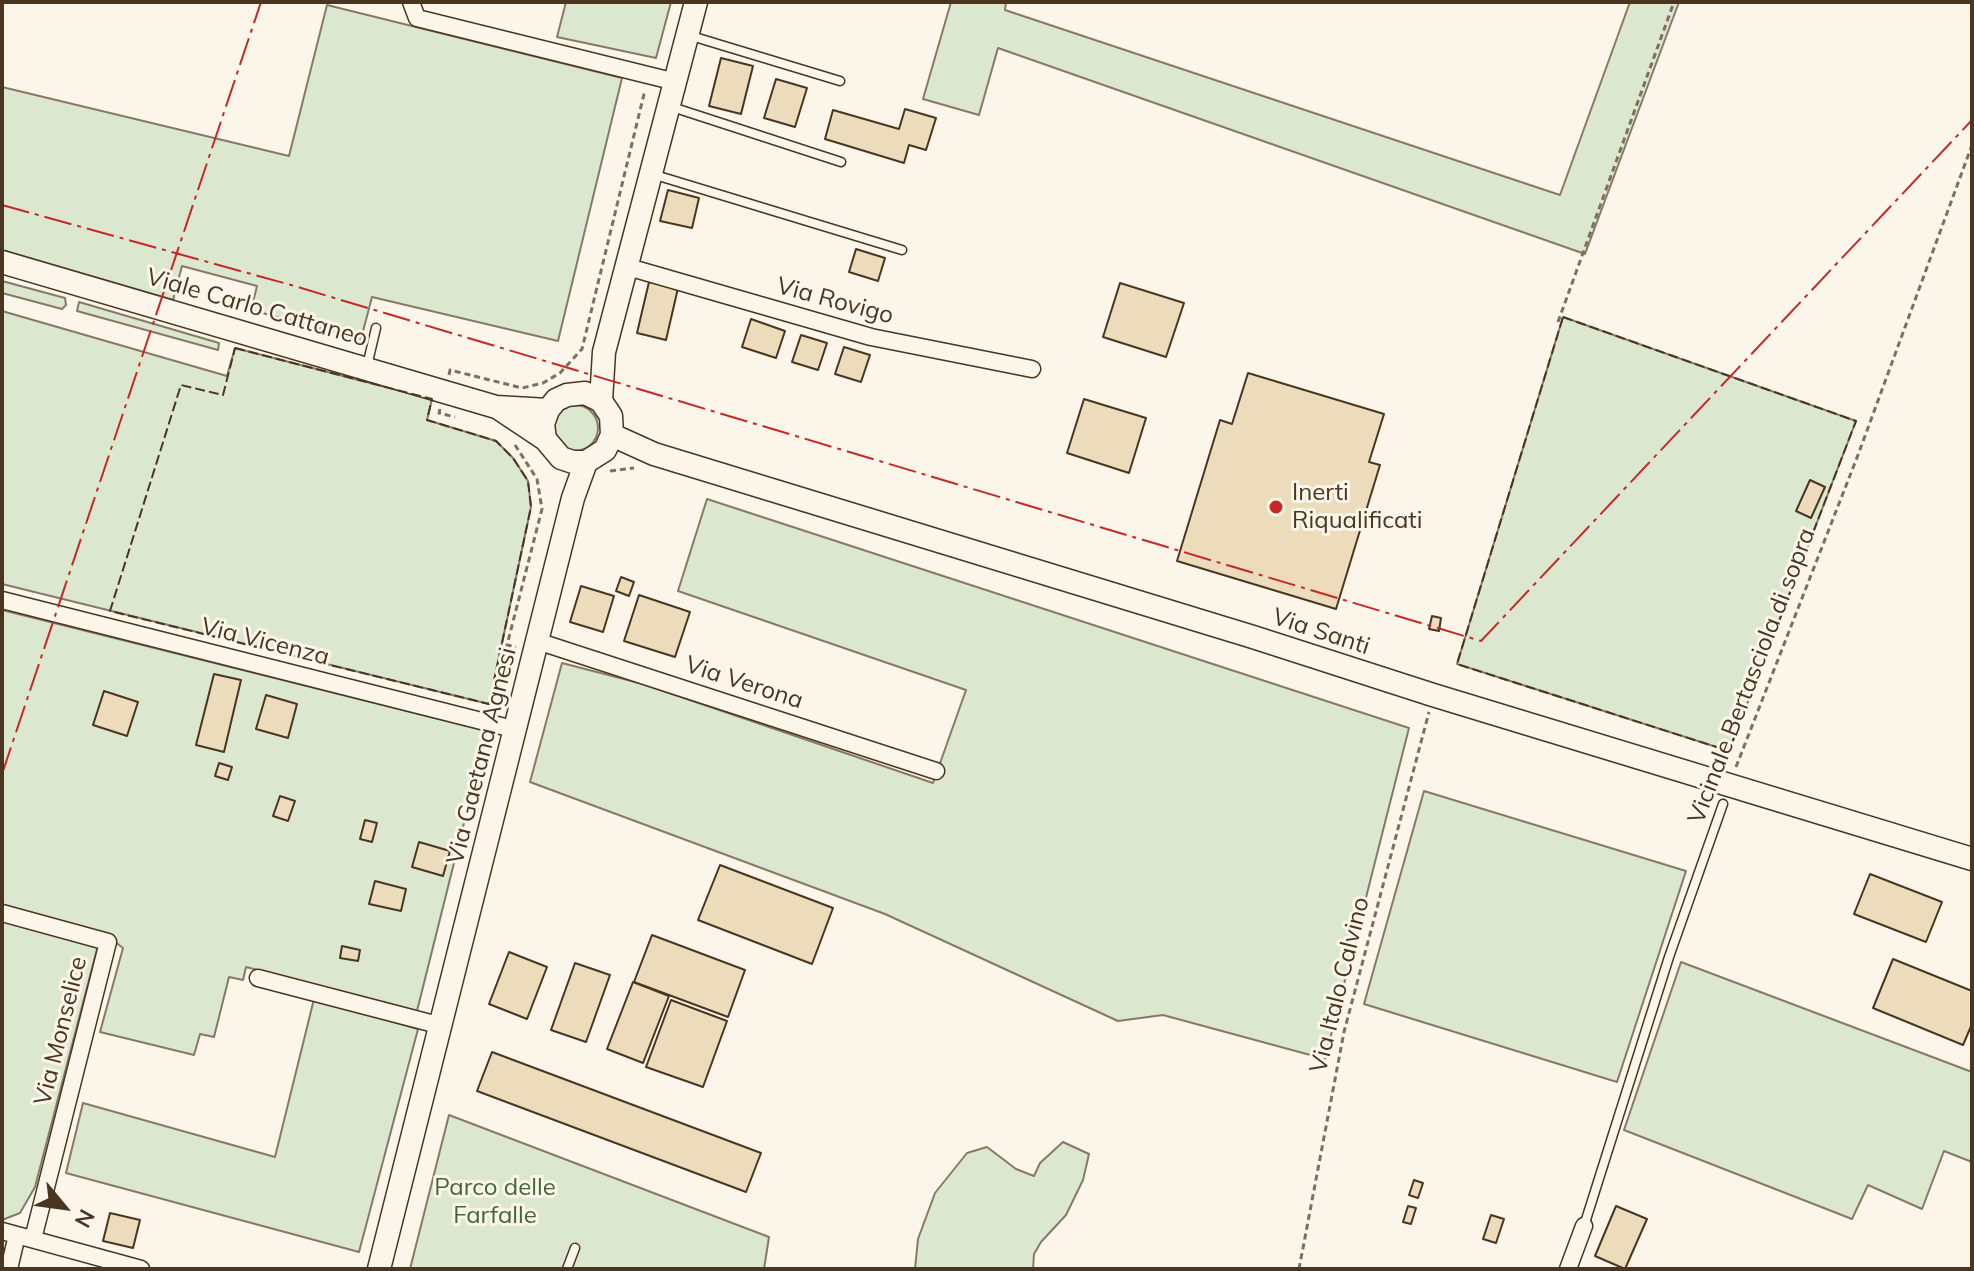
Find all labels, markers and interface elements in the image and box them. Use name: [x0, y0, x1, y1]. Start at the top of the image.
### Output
street label: Viale Carlo Cattaneo: [143, 263, 371, 353]
street label: Via Rovigo: [774, 272, 896, 330]
place label: Inerti Riqualificati: [1292, 479, 1422, 535]
marker: Inerti Riqualificati: [1267, 498, 1285, 516]
street label: Vicinale Bertasciola di sopra: [1682, 524, 1822, 828]
street label: Via Santi: [1269, 603, 1373, 661]
street label: Via Vicenza: [198, 612, 332, 672]
street label: Via Gaetana Agnesi: [441, 645, 523, 867]
street label: Via Verona: [681, 650, 807, 716]
street label: Via Italo Calvino: [1304, 894, 1376, 1076]
street label: Via Monselice: [29, 953, 93, 1109]
north arrow: [24, 1167, 104, 1247]
park label: Parco delle Farfalle: [434, 1174, 556, 1230]
text: N: [69, 1205, 101, 1233]

